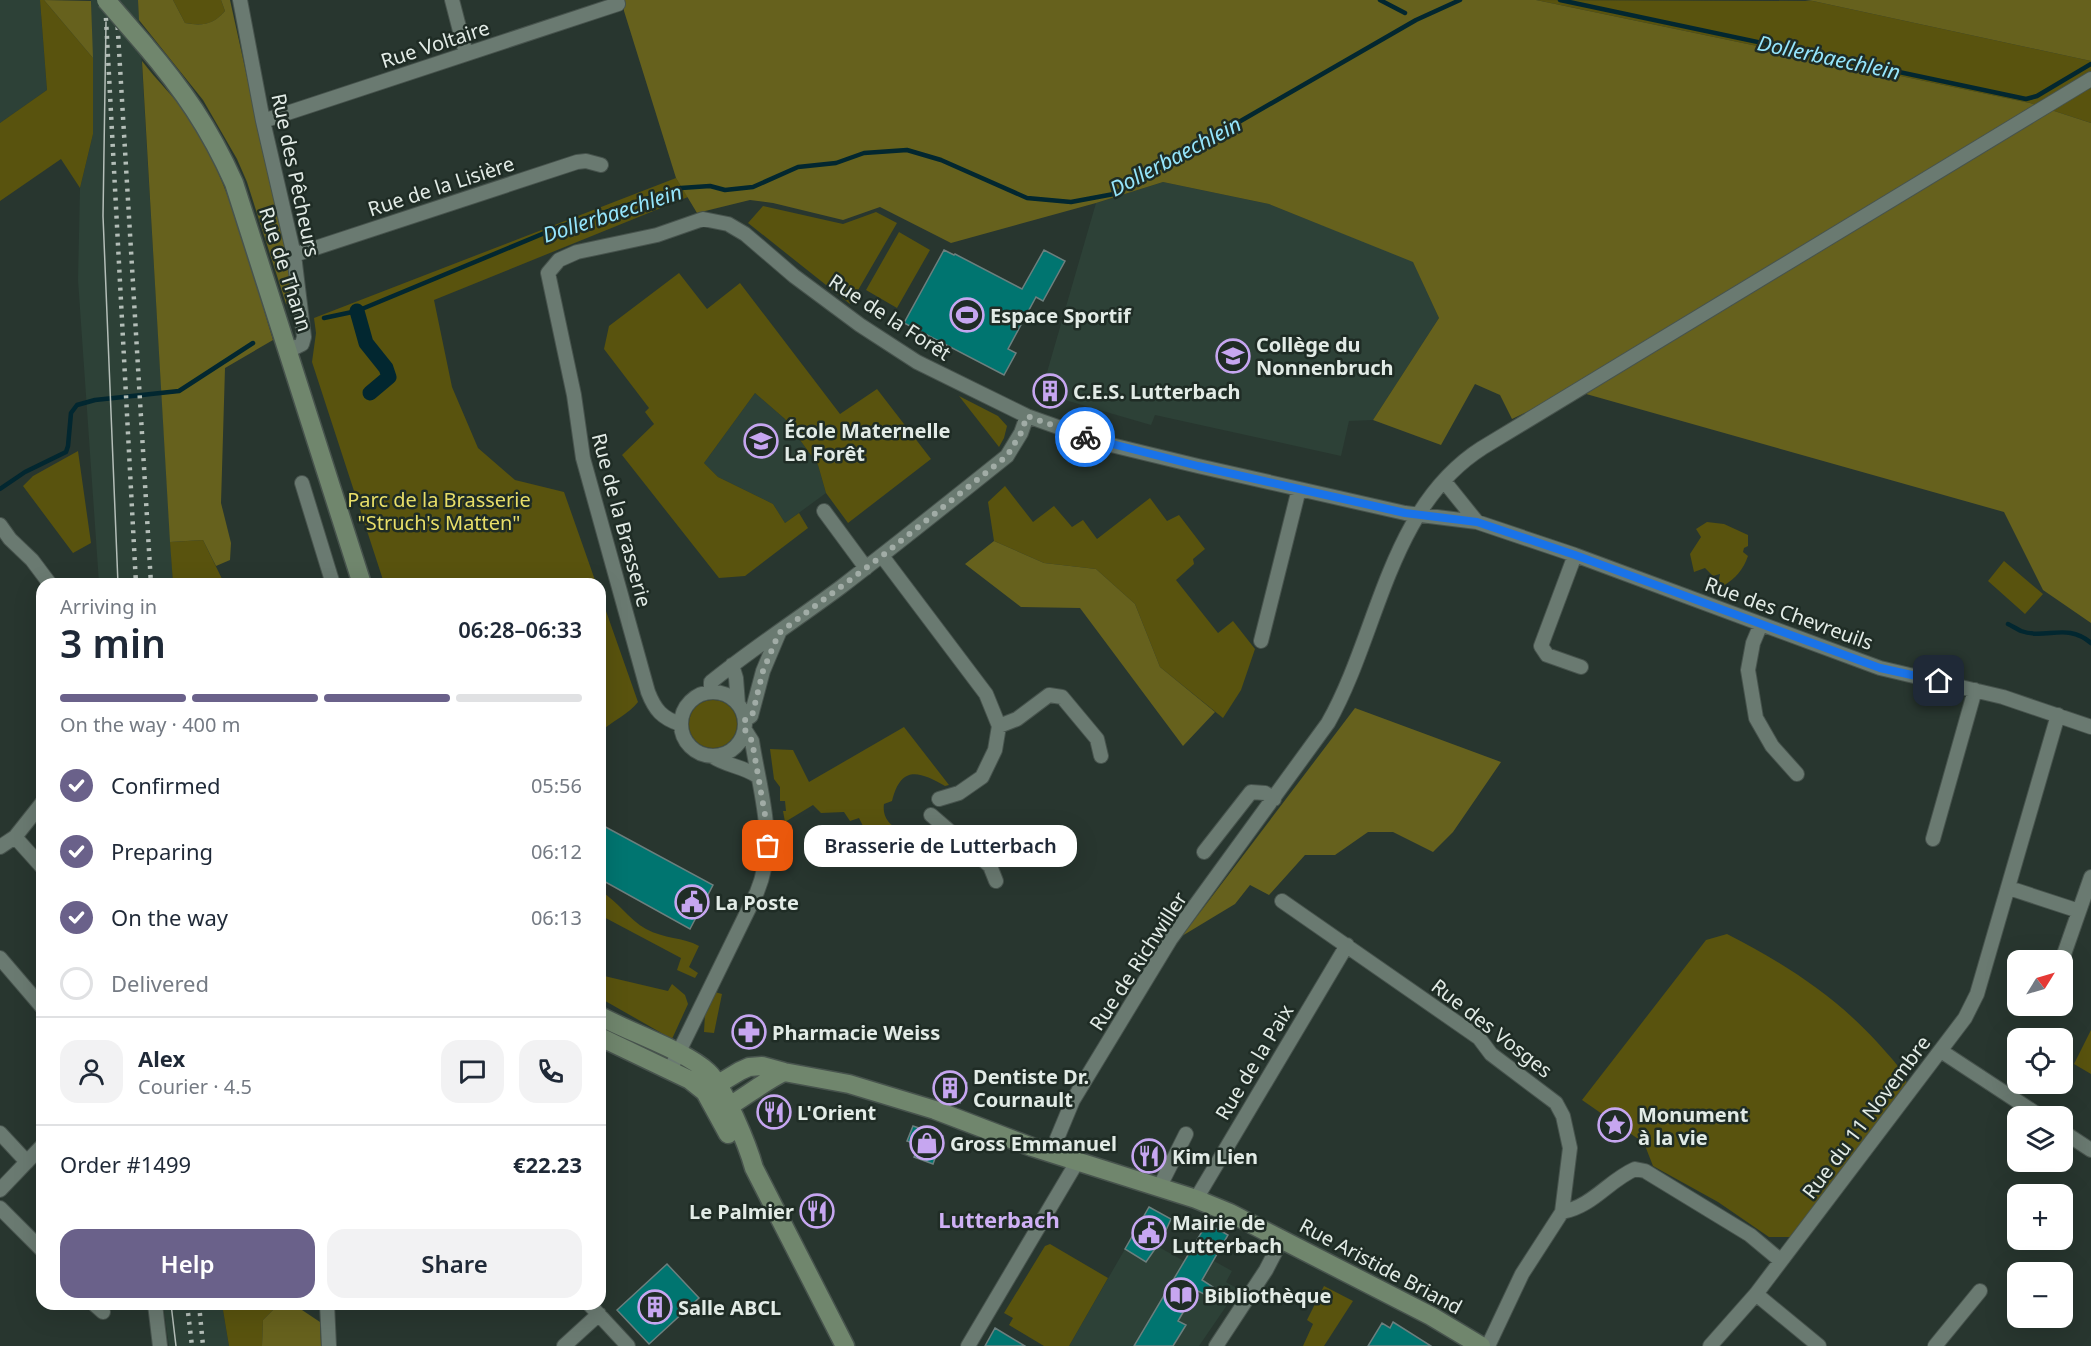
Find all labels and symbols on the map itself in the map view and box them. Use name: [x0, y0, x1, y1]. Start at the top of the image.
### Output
street label: Rue Voltaire: [377, 14, 493, 74]
water label: Dollerbaechlein: [1755, 28, 1903, 86]
street label: Rue des Pêcheurs: [265, 91, 327, 259]
water label: Dollerbaechlein: [1104, 110, 1246, 202]
street label: Rue de la Lisière: [364, 150, 518, 222]
water label: Dollerbaechlein: [539, 177, 685, 249]
street label: Rue de Thann: [253, 203, 319, 335]
street label: Rue de la Forêt: [824, 267, 956, 367]
sports icon: Espace Sportif: [949, 297, 985, 333]
place label: Espace Sportif: [990, 302, 1132, 329]
place label: Collège du Nonnenbruch: [1256, 331, 1394, 381]
school or university icon: Collège du Nonnenbruch: [1215, 338, 1251, 374]
building icon: C.E.S. Lutterbach: [1032, 373, 1068, 409]
place label: C.E.S. Lutterbach: [1073, 378, 1240, 405]
courier: [1055, 407, 1115, 467]
place label: École Maternelle La Forêt: [784, 417, 950, 467]
school or university icon: École Maternelle La Forêt: [743, 423, 779, 459]
street label: Rue de la Brasserie: [586, 430, 658, 610]
park label: Parc de la Brasserie "Struch's Matten": [347, 486, 531, 536]
street label: Rue des Chevreuils: [1701, 570, 1877, 656]
pin: [1913, 655, 1964, 706]
pin: [742, 820, 793, 871]
callout: Brasserie de Lutterbach: [804, 825, 1077, 867]
public building icon: La Poste: [674, 884, 710, 920]
street label: Rue de Richwiller: [1083, 886, 1193, 1036]
place label: La Poste: [715, 889, 799, 916]
north arrow: [2007, 950, 2073, 1016]
street label: Rue des Vosges: [1426, 972, 1558, 1084]
street label: Rue de la Paix: [1209, 999, 1299, 1125]
pharmacy icon: Pharmacie Weiss: [731, 1014, 767, 1050]
place label: Pharmacie Weiss: [772, 1019, 940, 1046]
street label: Rue du 11 Novembre: [1796, 1030, 1936, 1204]
place label: Dentiste Dr. Cournault: [973, 1063, 1089, 1113]
building icon: Dentiste Dr. Cournault: [932, 1070, 968, 1106]
restaurant icon: L'Orient: [756, 1094, 792, 1130]
place label: L'Orient: [797, 1099, 877, 1126]
place label: Monument à la vie: [1638, 1101, 1749, 1151]
place icon: Monument à la vie: [1597, 1107, 1633, 1143]
shop icon: Gross Emmanuel: [909, 1125, 945, 1161]
place label: Gross Emmanuel: [950, 1130, 1117, 1157]
restaurant icon: Kim Lien: [1131, 1138, 1167, 1174]
place label: Kim Lien: [1172, 1143, 1258, 1170]
restaurant icon: Le Palmier: [799, 1193, 835, 1229]
place label: Le Palmier: [689, 1198, 794, 1225]
district label: Lutterbach: [938, 1204, 1060, 1234]
place label: Mairie de Lutterbach: [1172, 1209, 1282, 1259]
street label: Rue Aristide Briand: [1295, 1212, 1467, 1320]
public building icon: Mairie de Lutterbach: [1131, 1215, 1167, 1251]
library icon: Bibliothèque: [1163, 1277, 1199, 1313]
place label: Bibliothèque: [1204, 1282, 1332, 1309]
building icon: Salle ABCL: [637, 1289, 673, 1325]
place label: Salle ABCL: [678, 1294, 781, 1321]

